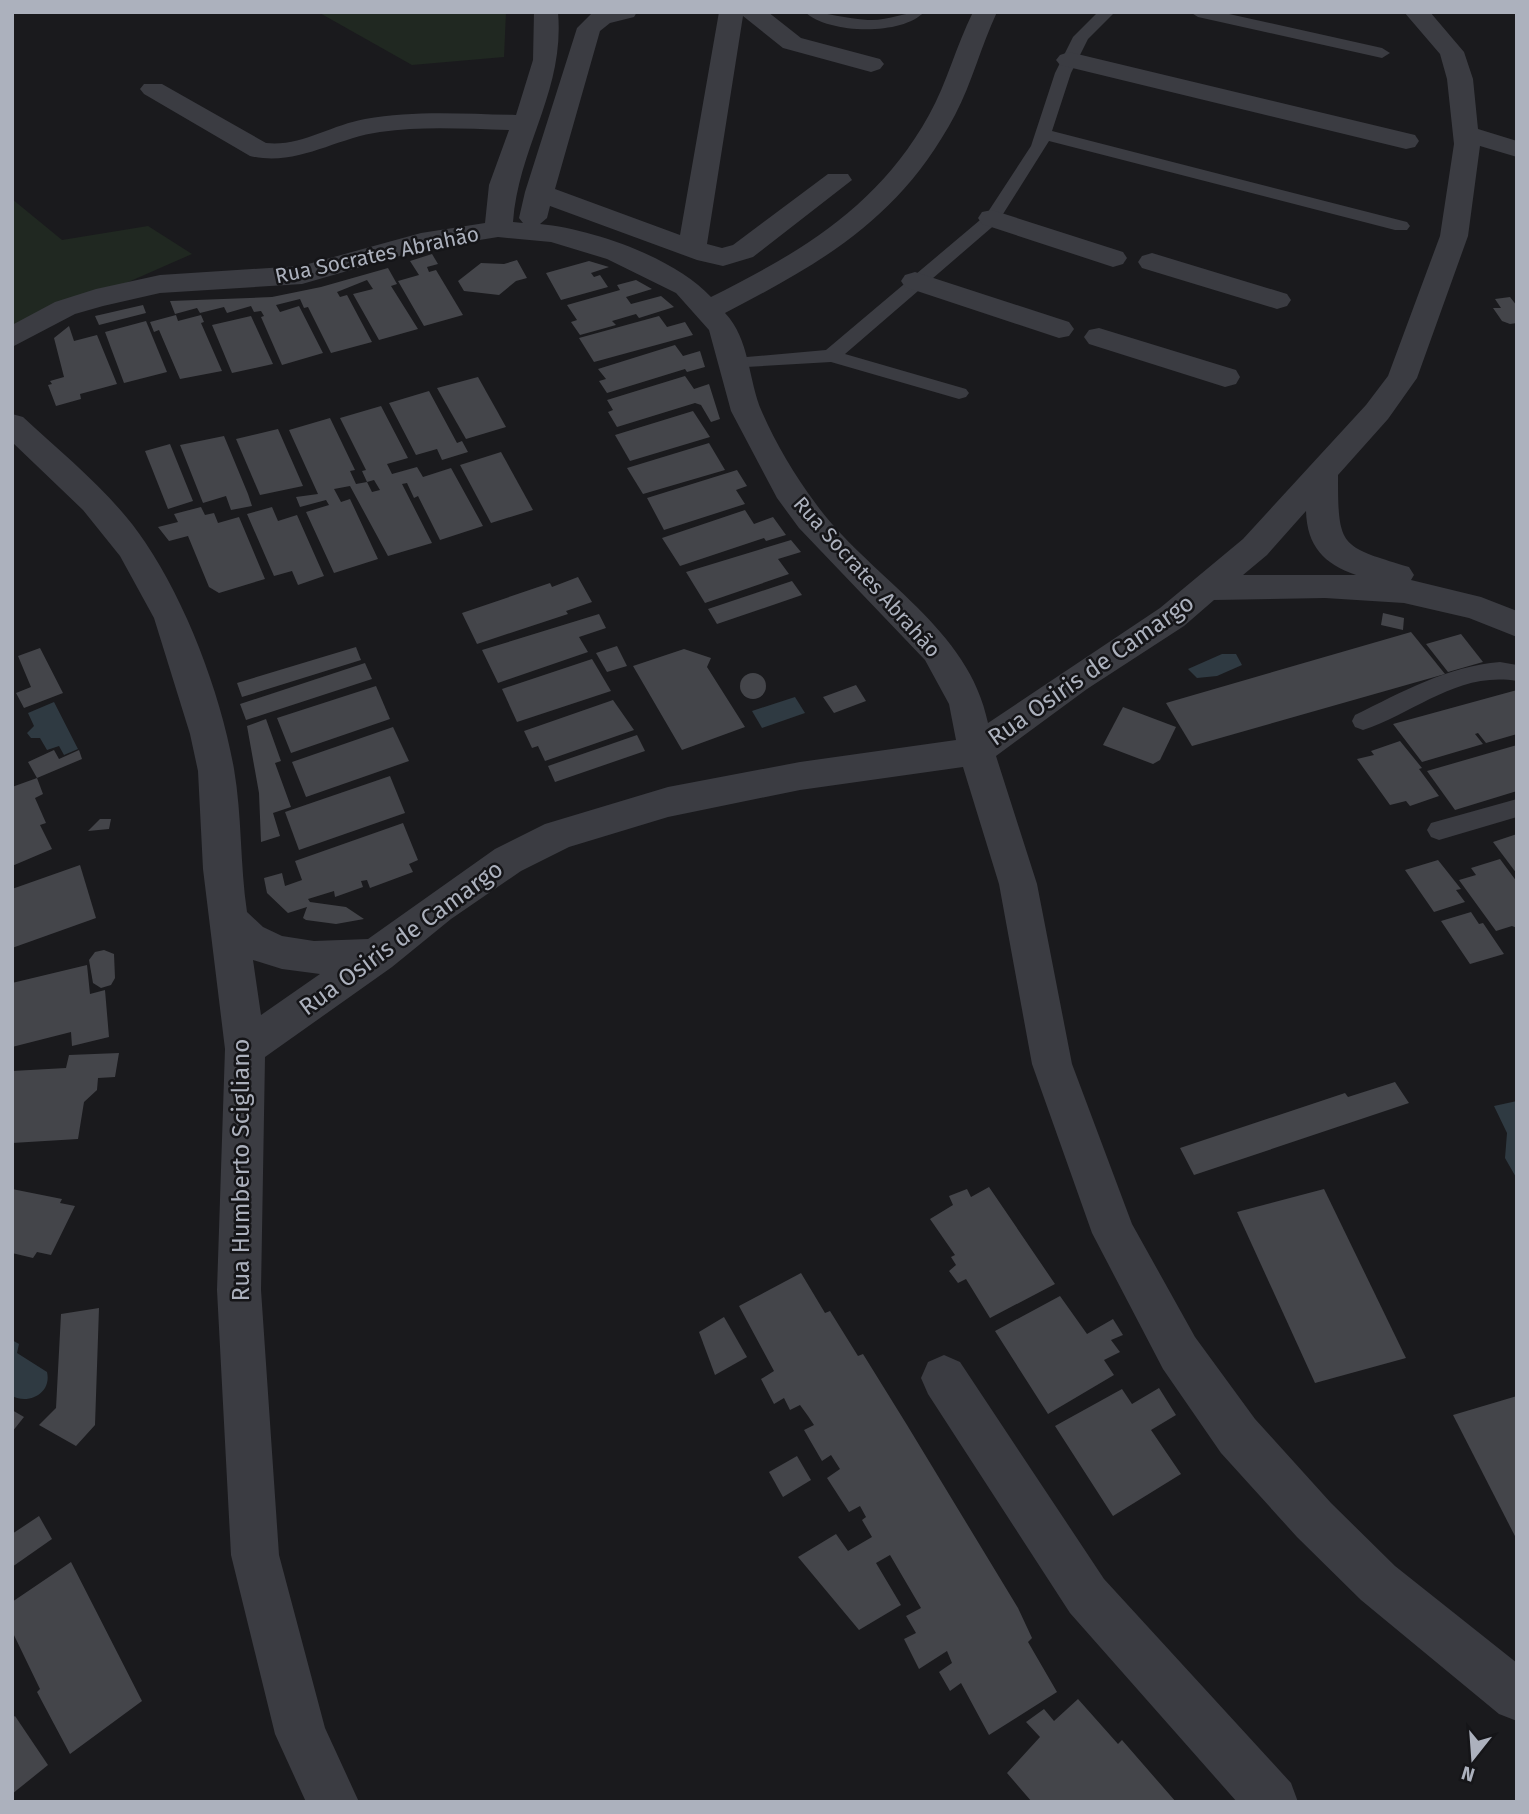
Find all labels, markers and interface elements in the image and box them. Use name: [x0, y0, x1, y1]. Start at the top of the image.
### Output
street label: Rua Socrates Abrahão: [273, 221, 481, 289]
street label: Rua Socrates Abrahão: [788, 491, 946, 663]
street label: Rua Osiris de Camargo: [983, 588, 1199, 752]
street label: Rua Osiris de Camargo: [294, 855, 508, 1021]
street label: Rua Humberto Scigliano: [227, 1039, 255, 1301]
north arrow: [1438, 1723, 1508, 1793]
text: N: [1459, 1761, 1478, 1787]

